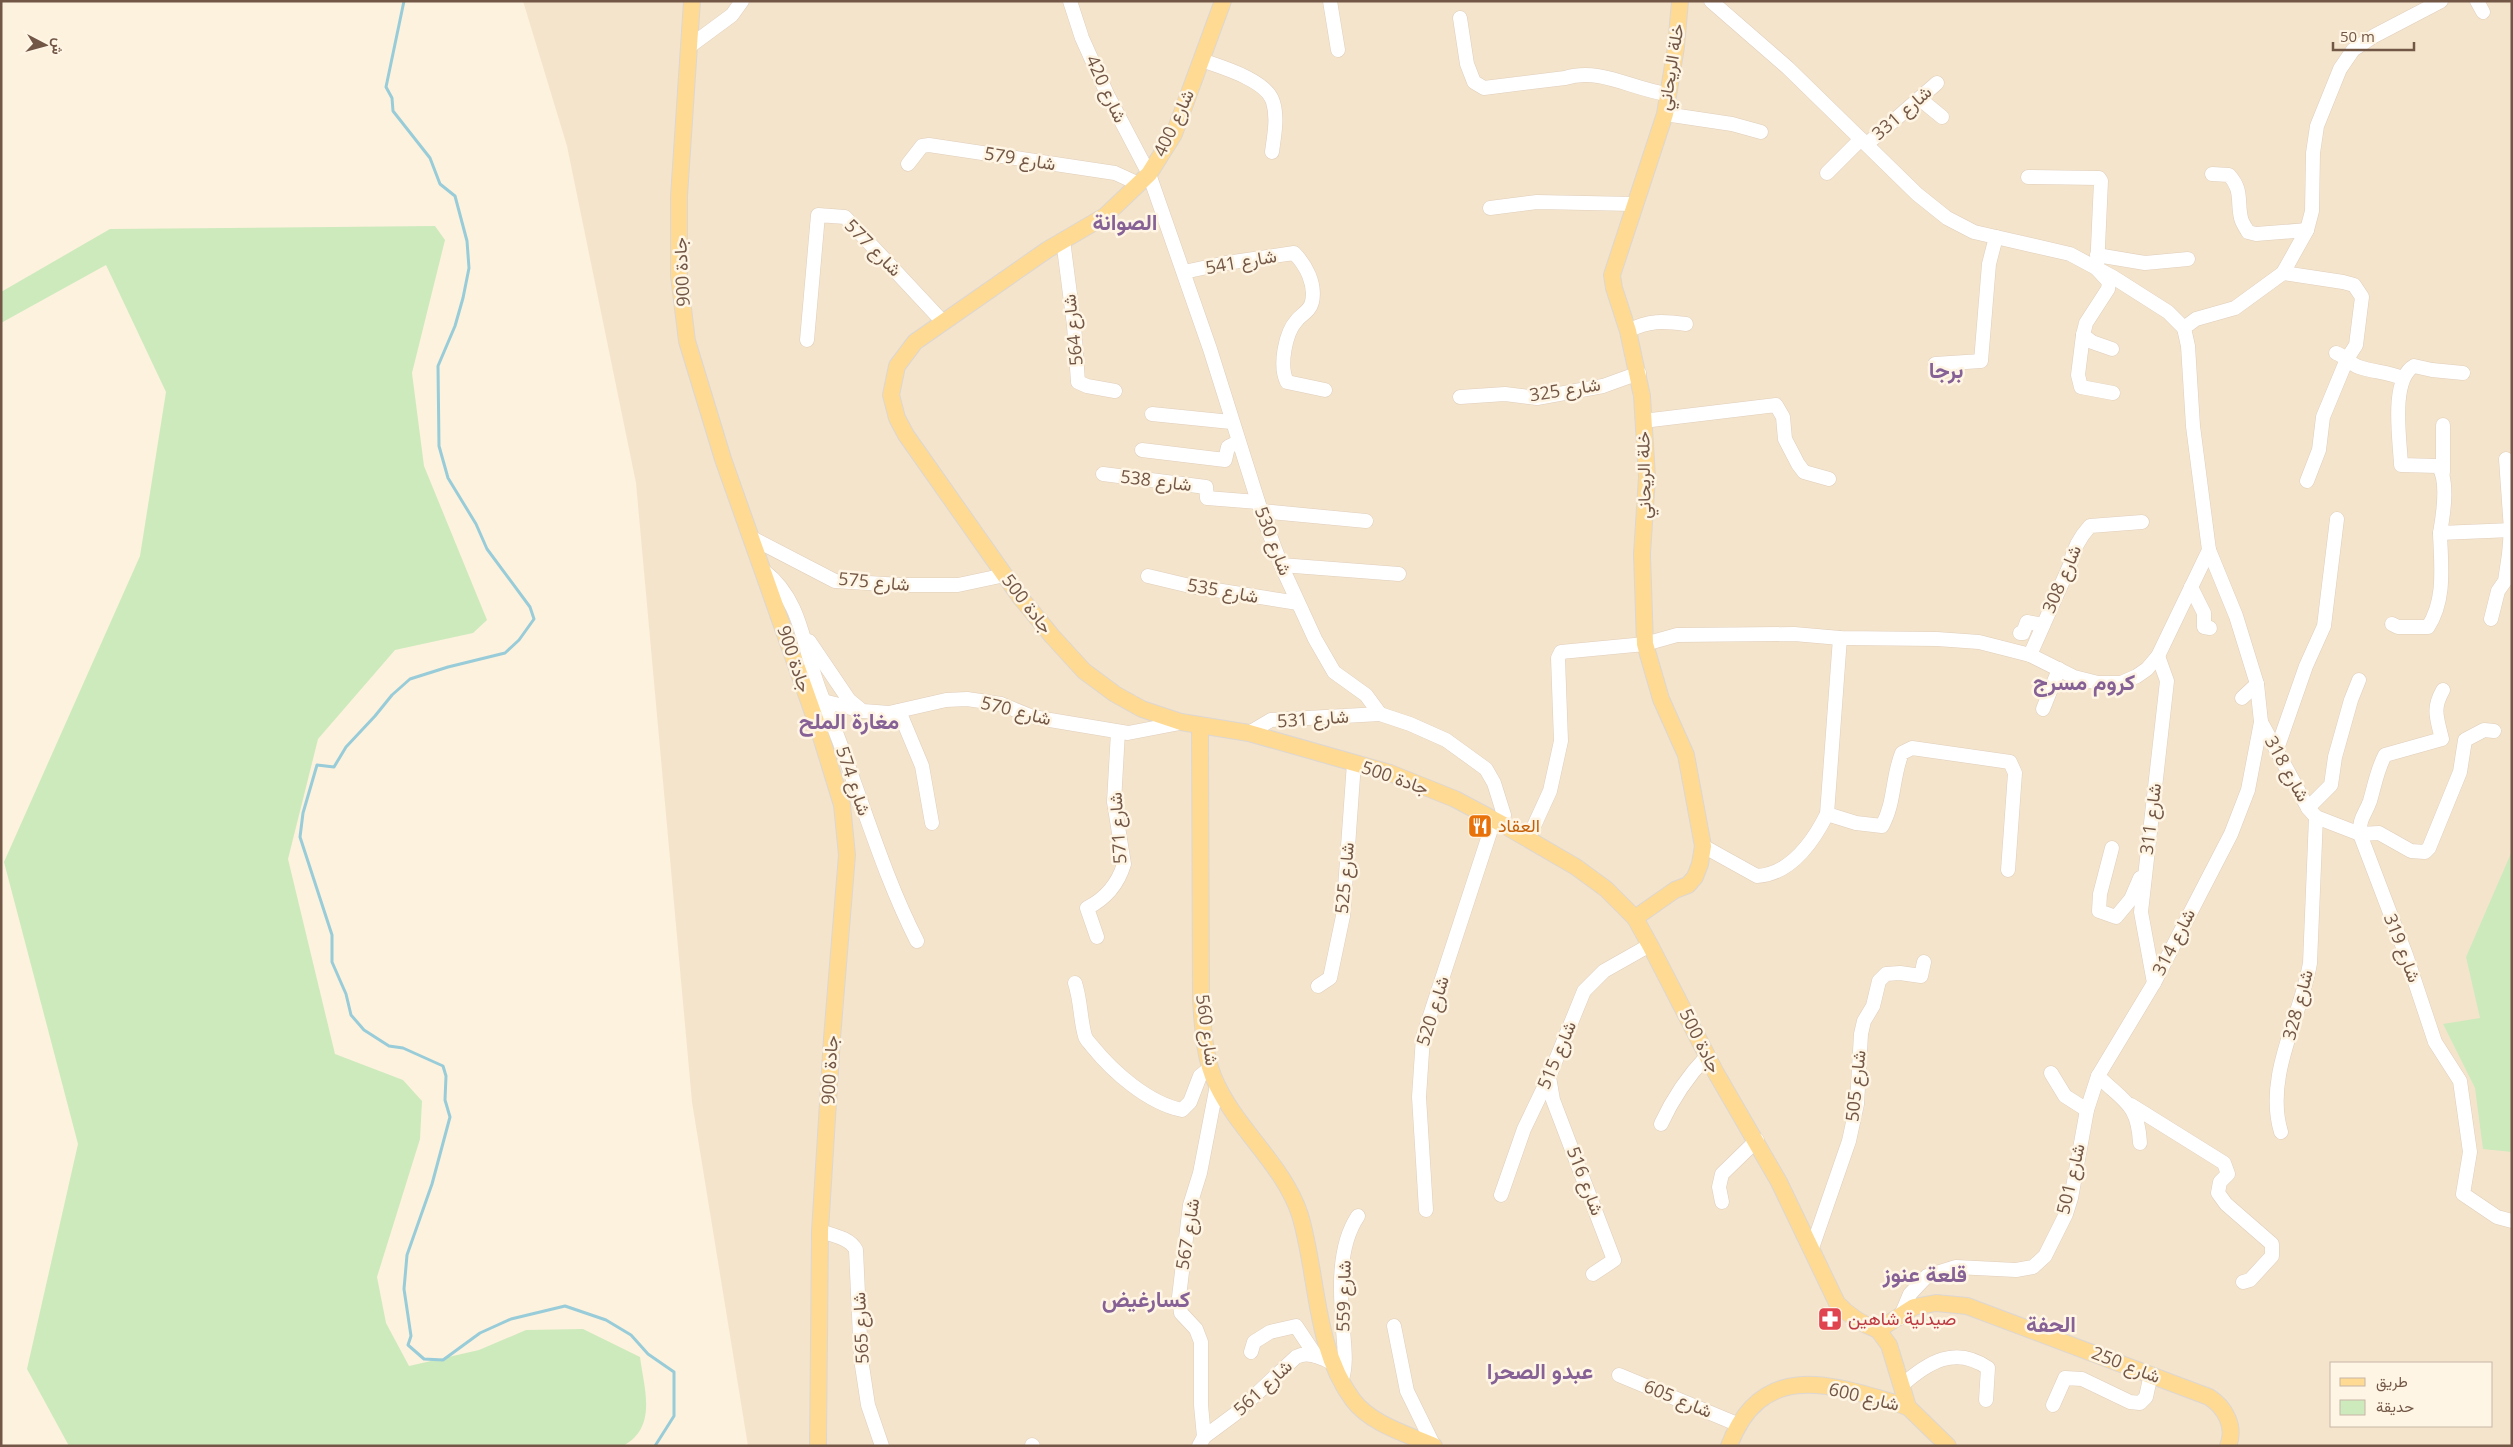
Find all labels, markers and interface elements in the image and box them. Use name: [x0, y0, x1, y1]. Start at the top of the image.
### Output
north arrow: [20, 20, 70, 70]
scale bar: [2333, 20, 2414, 52]
street label: خلة الريحاني: [1651, 22, 1693, 113]
text: 50 m: [2340, 26, 2375, 46]
text: ش: [48, 37, 69, 56]
street label: شارع 420: [1080, 51, 1133, 127]
street label: شارع 331: [1866, 80, 1937, 146]
street label: شارع 400: [1147, 85, 1200, 161]
street label: شارع 579: [983, 141, 1057, 176]
district label: الصوانة: [1092, 206, 1158, 236]
street label: شارع 577: [839, 213, 908, 282]
street label: جادة 900: [667, 237, 695, 307]
street label: شارع 541: [1203, 243, 1278, 280]
street label: شارع 564: [1056, 293, 1089, 367]
district label: برجا: [1929, 354, 1963, 384]
street label: شارع 325: [1528, 372, 1602, 407]
street label: خلة الريحاني: [1630, 431, 1660, 519]
street label: شارع 538: [1119, 464, 1193, 497]
street label: شارع 530: [1249, 503, 1298, 579]
street label: شارع 308: [2036, 541, 2087, 617]
street label: شارع 575: [837, 566, 911, 597]
street label: جادة 500: [997, 569, 1059, 638]
street label: شارع 535: [1186, 572, 1261, 609]
street label: جادة 900: [772, 622, 818, 695]
district label: كروم مسرج: [2033, 666, 2135, 697]
street label: شارع 570: [978, 690, 1054, 731]
street label: شارع 531: [1276, 704, 1350, 733]
district label: مغارة الملح: [799, 705, 899, 737]
street label: شارع 318: [2259, 731, 2316, 806]
street label: شارع 574: [830, 743, 877, 819]
street label: جادة 500: [1359, 754, 1432, 800]
street label: شارع 311: [2134, 782, 2167, 856]
street label: شارع 571: [1103, 791, 1132, 865]
restaurant icon: العقاد: [1467, 813, 1493, 839]
place label: العقاد: [1498, 813, 1540, 837]
street label: شارع 525: [1329, 841, 1360, 915]
street label: شارع 314: [2146, 904, 2201, 979]
street label: شارع 319: [2378, 910, 2427, 986]
street label: شارع 328: [2276, 967, 2319, 1043]
street label: شارع 520: [1410, 973, 1455, 1049]
street label: شارع 560: [1190, 993, 1225, 1067]
street label: جادة 500: [1674, 1004, 1727, 1077]
street label: شارع 515: [1531, 1017, 1582, 1093]
street label: جادة 900: [815, 1035, 843, 1105]
street label: شارع 505: [1839, 1049, 1872, 1123]
street label: شارع 501: [2050, 1141, 2091, 1217]
street label: شارع 516: [1561, 1143, 1610, 1219]
street label: شارع 567: [1170, 1197, 1205, 1271]
district label: قلعة عنوز: [1882, 1258, 1967, 1288]
street label: شارع 559: [1330, 1260, 1357, 1332]
district label: كسارغيض: [1102, 1283, 1190, 1313]
street label: شارع 565: [846, 1292, 875, 1365]
pharmacy icon: صيدلية شاهين: [1817, 1306, 1843, 1332]
place label: صيدلية شاهين: [1848, 1306, 1956, 1330]
district label: الحفة: [2026, 1308, 2076, 1338]
street label: شارع 250: [2088, 1340, 2164, 1389]
street label: شارع 561: [1228, 1354, 1297, 1421]
district label: عبدو الصحرا: [1487, 1355, 1593, 1385]
legend: [2330, 1362, 2493, 1427]
text: طريق: [2376, 1371, 2408, 1392]
street label: شارع 605: [1640, 1374, 1716, 1424]
street label: شارع 600: [1826, 1376, 1902, 1417]
text: حديقة: [2376, 1396, 2414, 1416]

